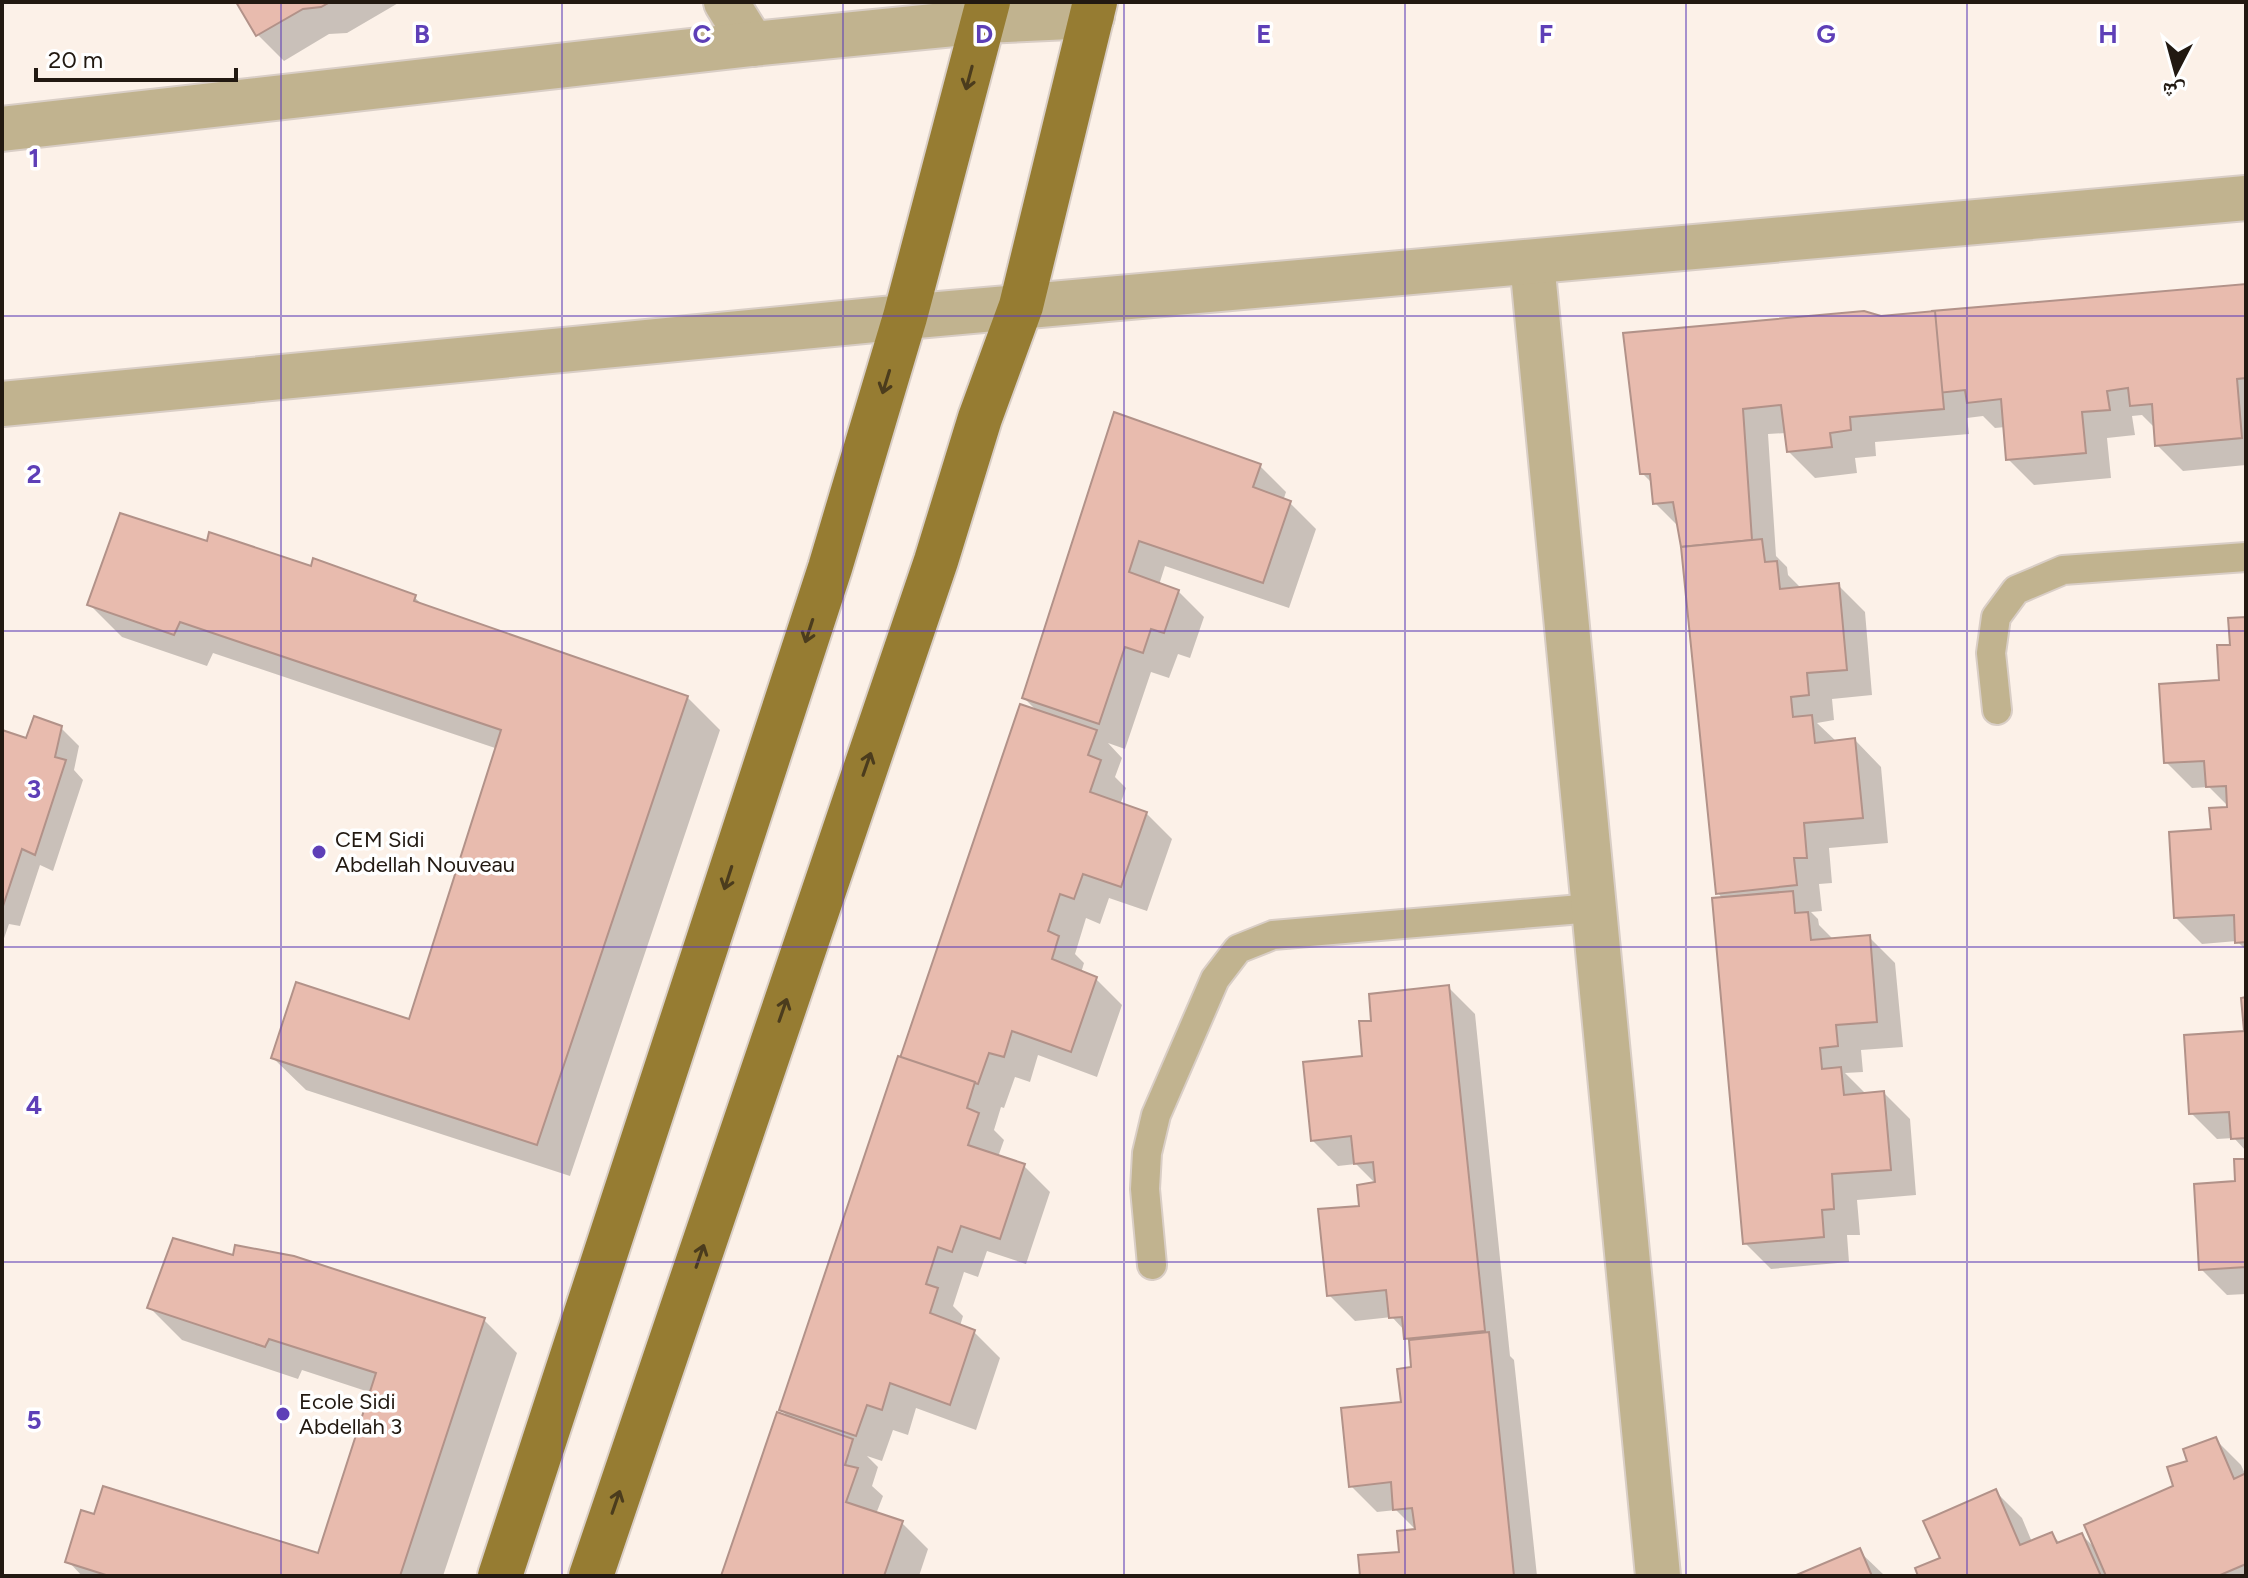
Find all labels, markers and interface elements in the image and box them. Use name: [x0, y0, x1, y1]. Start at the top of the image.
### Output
text: B: [414, 18, 430, 50]
text: C: [693, 18, 712, 50]
text: D: [975, 18, 993, 50]
text: E: [1256, 18, 1272, 50]
text: F: [1539, 18, 1553, 50]
text: G: [1816, 18, 1836, 50]
text: H: [2098, 18, 2118, 50]
scale bar: [36, 32, 236, 82]
north arrow: [2136, 32, 2216, 112]
text: 20 m: [48, 45, 103, 74]
one-way arrow: [960, 64, 975, 90]
text: ش: [2161, 77, 2187, 106]
text: 1: [29, 142, 39, 174]
one-way arrow: [877, 370, 892, 395]
text: 2: [26, 458, 42, 490]
one-way arrow: [801, 618, 816, 643]
one-way arrow: [860, 751, 875, 776]
text: 3: [27, 773, 41, 805]
place label: CEM Sidi Abdellah Nouveau: [335, 826, 515, 878]
marker: CEM Sidi Abdellah Nouveau: [310, 843, 328, 861]
one-way arrow: [720, 865, 735, 890]
one-way arrow: [777, 998, 792, 1023]
text: 4: [26, 1089, 42, 1121]
one-way arrow: [693, 1244, 708, 1269]
place label: Ecole Sidi Abdellah 3: [299, 1388, 402, 1440]
text: 5: [26, 1404, 42, 1436]
marker: Ecole Sidi Abdellah 3: [274, 1405, 292, 1423]
one-way arrow: [609, 1490, 624, 1515]

